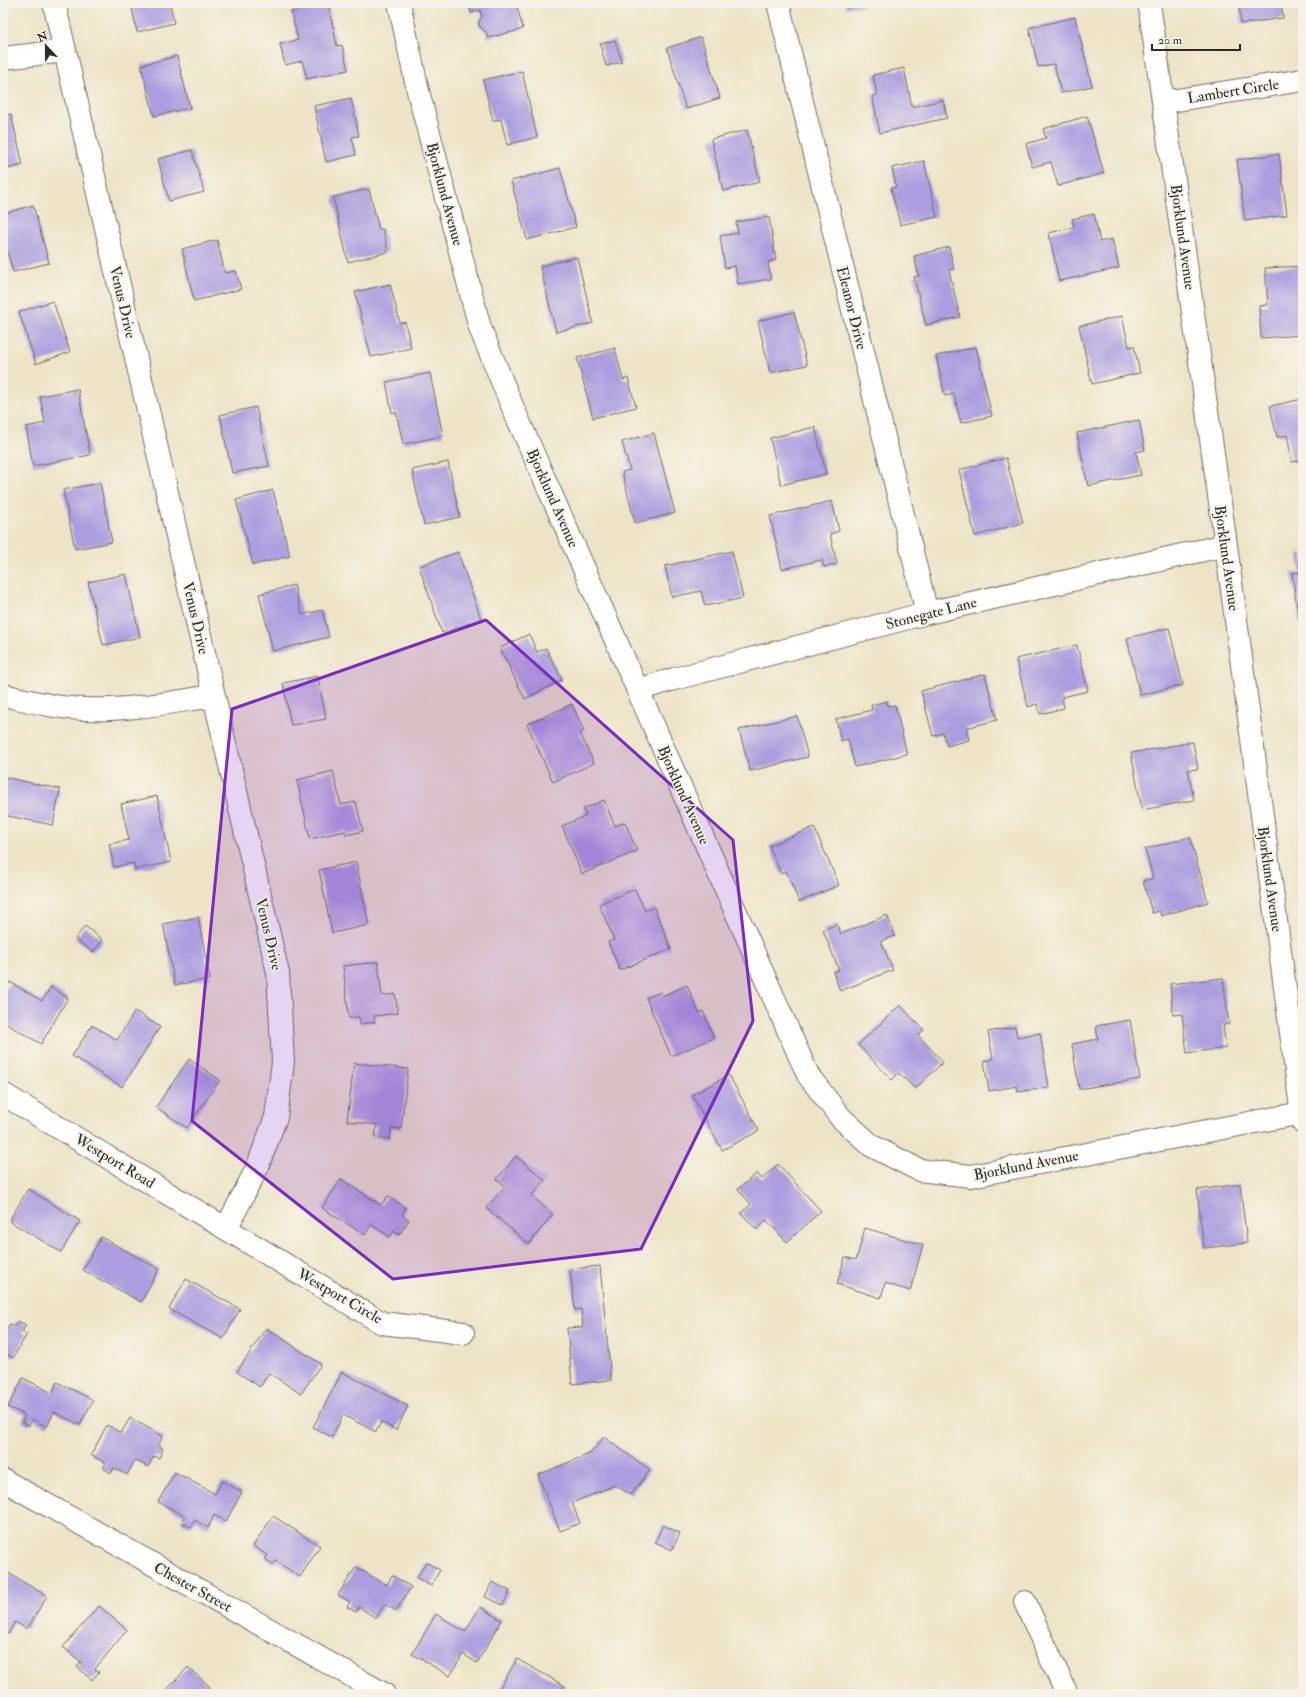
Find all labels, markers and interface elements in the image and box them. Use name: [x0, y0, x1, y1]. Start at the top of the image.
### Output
north arrow: [26, 26, 66, 66]
scale bar: [1152, 26, 1240, 52]
text: N: [35, 29, 51, 45]
text: 20 m: [1158, 33, 1183, 48]
street label: Lambert Circle: [1186, 75, 1280, 108]
street label: Bjorklund Avenue: [422, 140, 467, 248]
street label: Bjorklund Avenue: [1166, 183, 1199, 291]
street label: Venus Drive: [105, 264, 140, 340]
street label: Eleanor Drive: [832, 265, 871, 352]
street label: Bjorklund Avenue: [522, 446, 583, 551]
street label: Bjorklund Avenue: [1210, 504, 1243, 612]
street label: Venus Drive: [178, 580, 213, 656]
street label: Stonegate Lane: [884, 593, 979, 634]
street label: Bjorklund Avenue: [653, 743, 714, 848]
street label: Bjorklund Avenue: [1253, 825, 1286, 933]
street label: Venus Drive: [251, 896, 286, 972]
street label: Westport Road: [70, 1130, 159, 1194]
street label: Bjorklund Avenue: [972, 1146, 1080, 1185]
street label: Westport Circle: [292, 1264, 386, 1329]
street label: Chester Street: [150, 1558, 235, 1617]

